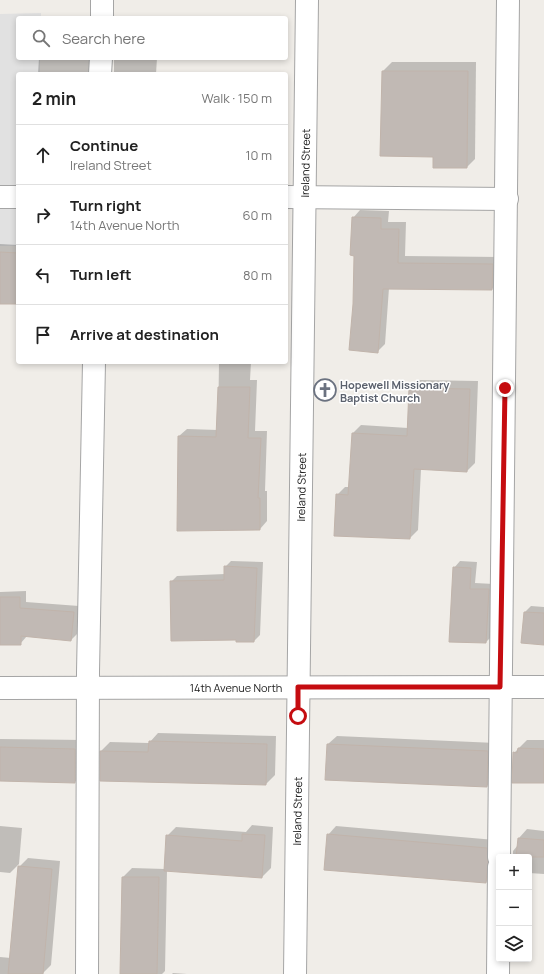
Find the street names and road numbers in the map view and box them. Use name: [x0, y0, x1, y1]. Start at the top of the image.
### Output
street label: Ireland Street: [297, 128, 313, 198]
street label: Ireland Street: [293, 452, 309, 522]
street label: 14th Avenue North: [190, 680, 282, 695]
street label: Ireland Street: [289, 776, 305, 846]

